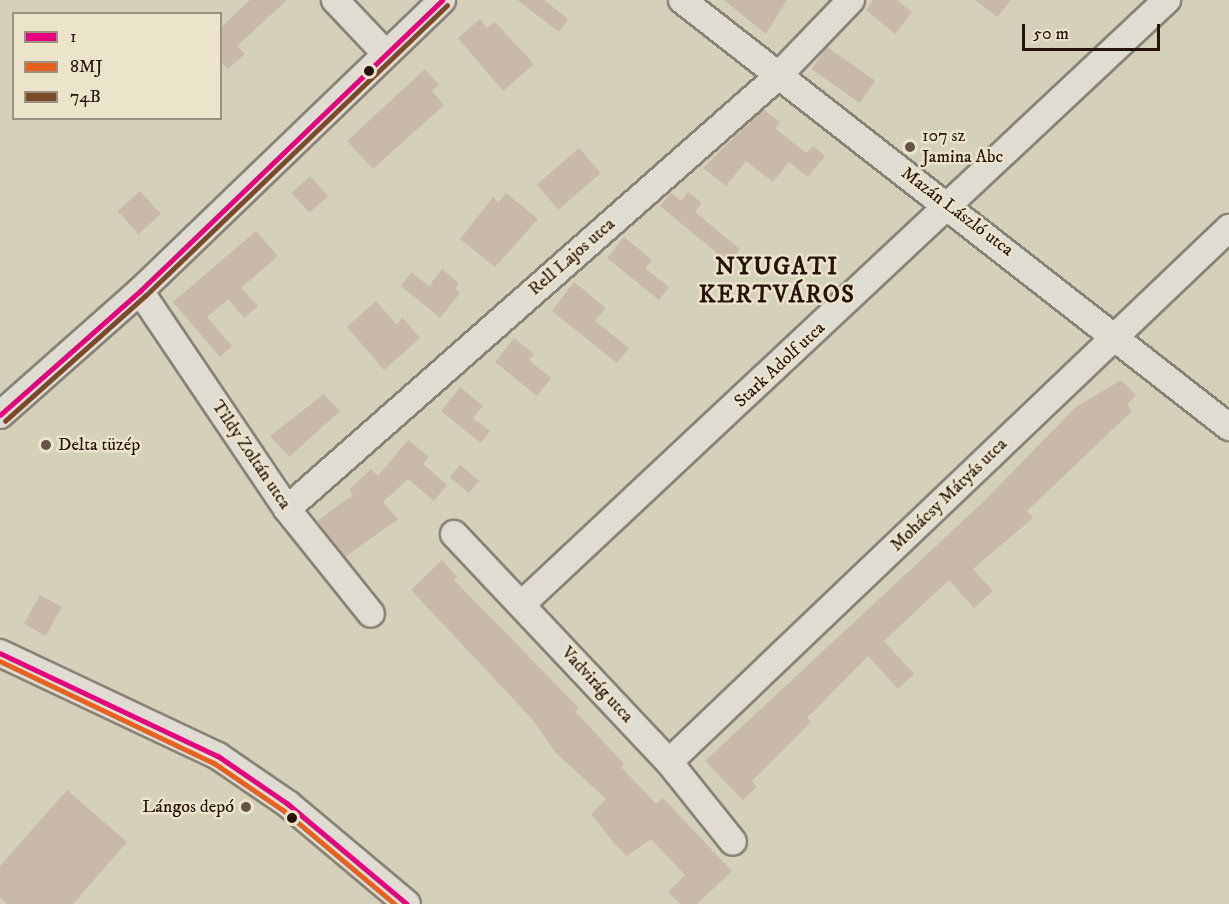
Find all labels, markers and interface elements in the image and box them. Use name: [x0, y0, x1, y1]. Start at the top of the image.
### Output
legend: [12, 12, 222, 120]
scale bar: [1025, 12, 1163, 50]
text: 50 m: [1033, 23, 1069, 45]
text: 1: [70, 26, 77, 48]
text: 8MJ: [70, 56, 103, 78]
unlabelled marker: [363, 65, 375, 77]
text: 74B: [70, 86, 101, 108]
place label: 107 sz Jamina Abc: [922, 126, 1003, 168]
marker: 107 sz Jamina Abc: [903, 140, 917, 154]
street label: Mazán László utca: [897, 163, 1017, 261]
street label: Rell Lajos utca: [524, 214, 620, 300]
district label: NYUGATI KERTVÁROS: [699, 254, 855, 310]
street label: Stark Adolf utca: [730, 317, 830, 413]
street label: Tildy Zoltán utca: [207, 396, 295, 514]
place label: Delta tüzép: [58, 434, 140, 456]
street label: Mohácsy Mátyás utca: [886, 434, 1012, 556]
marker: Delta tüzép: [39, 438, 53, 452]
street label: Vadvirág utca: [556, 642, 638, 728]
place label: Lángos depó: [142, 796, 234, 818]
marker: Lángos depó: [239, 800, 253, 814]
unlabelled marker: [286, 812, 298, 824]

